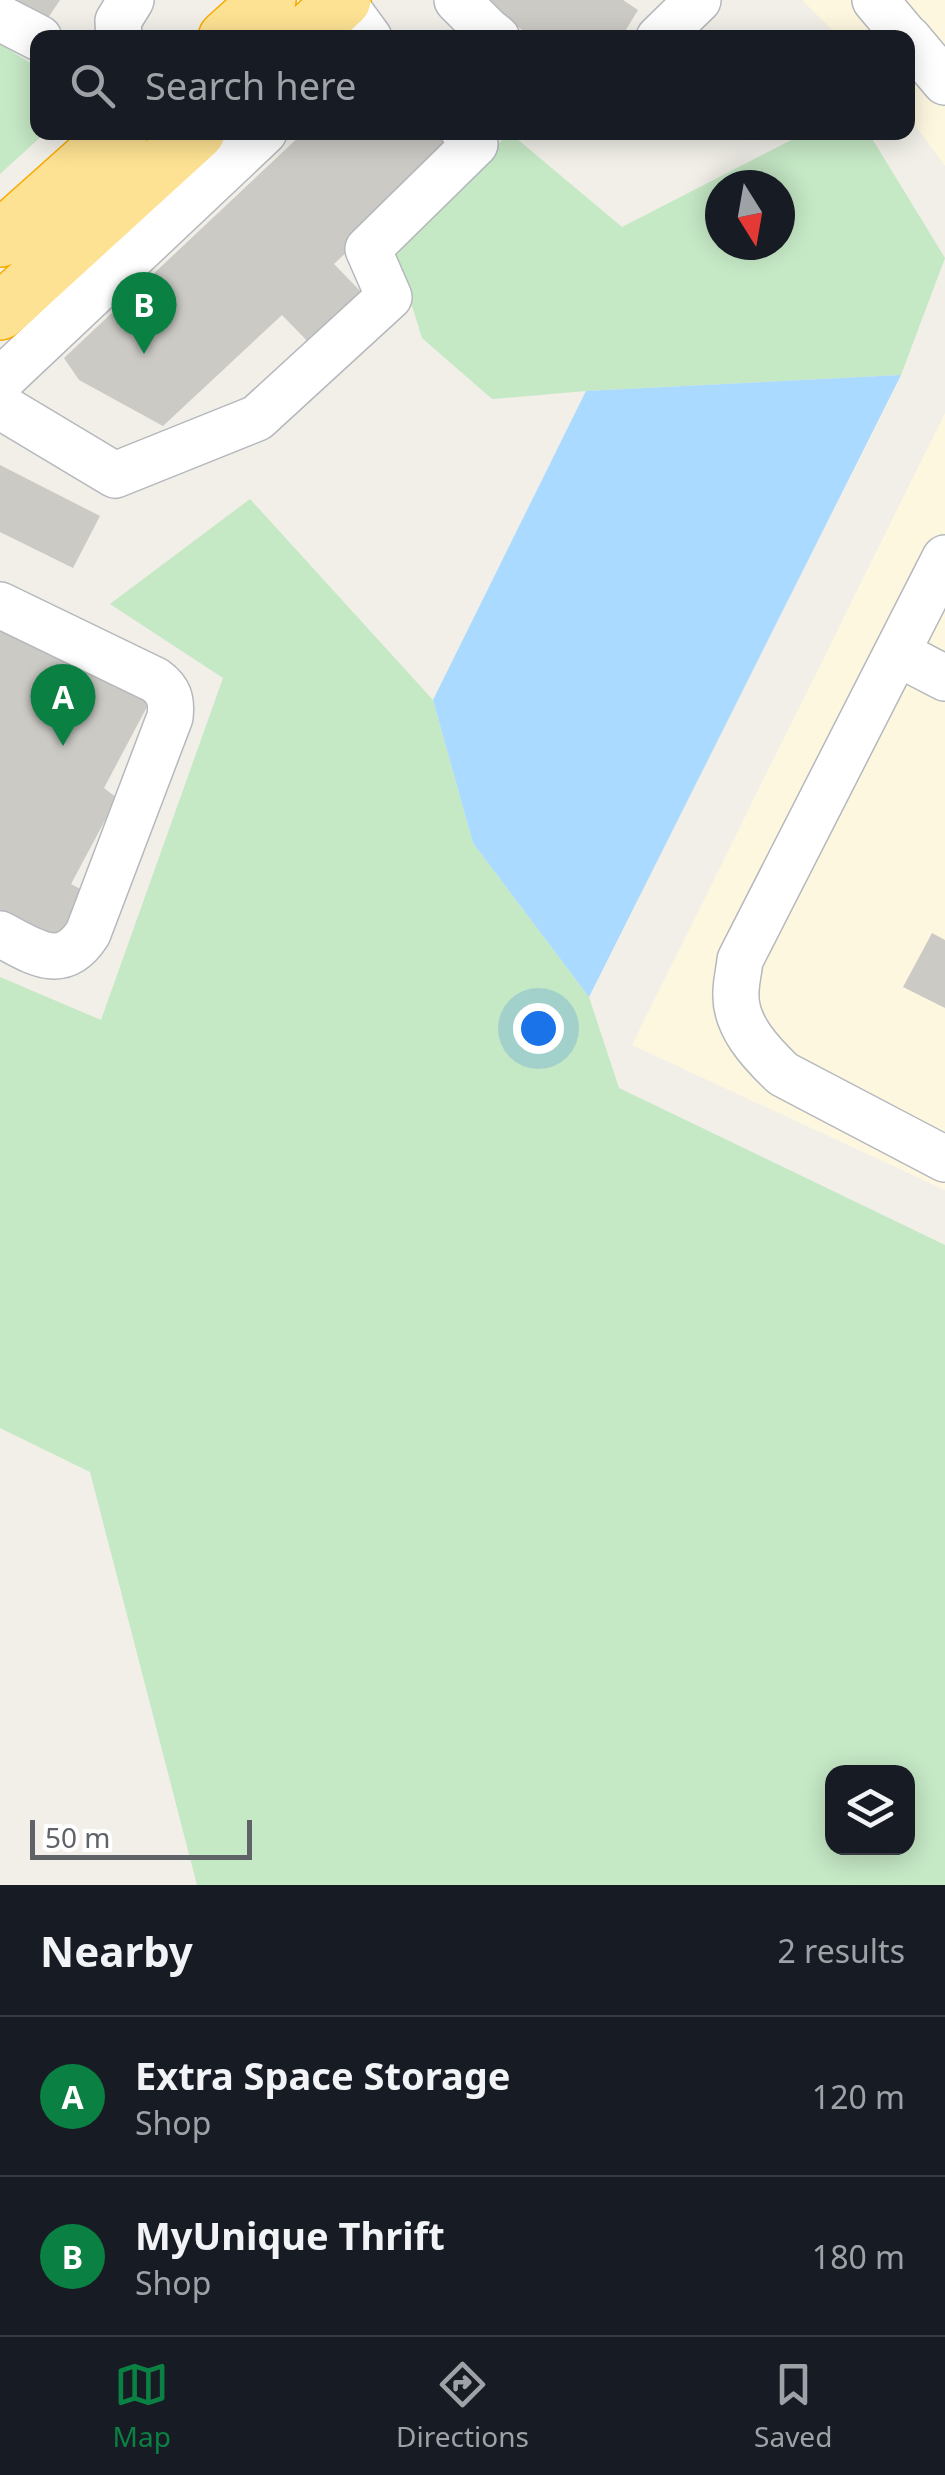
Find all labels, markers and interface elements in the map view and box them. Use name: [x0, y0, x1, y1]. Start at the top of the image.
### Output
search box: [30, 30, 915, 140]
icon: search: [65, 58, 120, 113]
text: Search here: [145, 59, 356, 111]
north arrow: [705, 170, 795, 260]
pin: B: [112, 272, 176, 354]
pin: A: [30, 664, 96, 746]
your location: [513, 1003, 564, 1054]
map controls: [825, 1765, 915, 1855]
button: layers: [825, 1765, 915, 1855]
scale bar: [30, 1815, 252, 1860]
text: 50 m: [45, 1818, 111, 1856]
text: Nearby: [40, 1922, 193, 1979]
text: 2 results: [778, 1929, 905, 1972]
text: Extra Space Storage: [135, 2049, 510, 2101]
text: A: [61, 2075, 84, 2118]
text: 120 m: [812, 2075, 905, 2118]
text: Shop: [135, 2101, 211, 2144]
text: MyUnique Thrift: [135, 2209, 445, 2261]
text: B: [62, 2235, 83, 2278]
text: 180 m: [812, 2235, 905, 2278]
text: Shop: [135, 2261, 211, 2304]
tab: Map: [113, 2357, 171, 2455]
tab: Directions: [396, 2357, 529, 2455]
tab: Saved: [754, 2357, 832, 2455]

